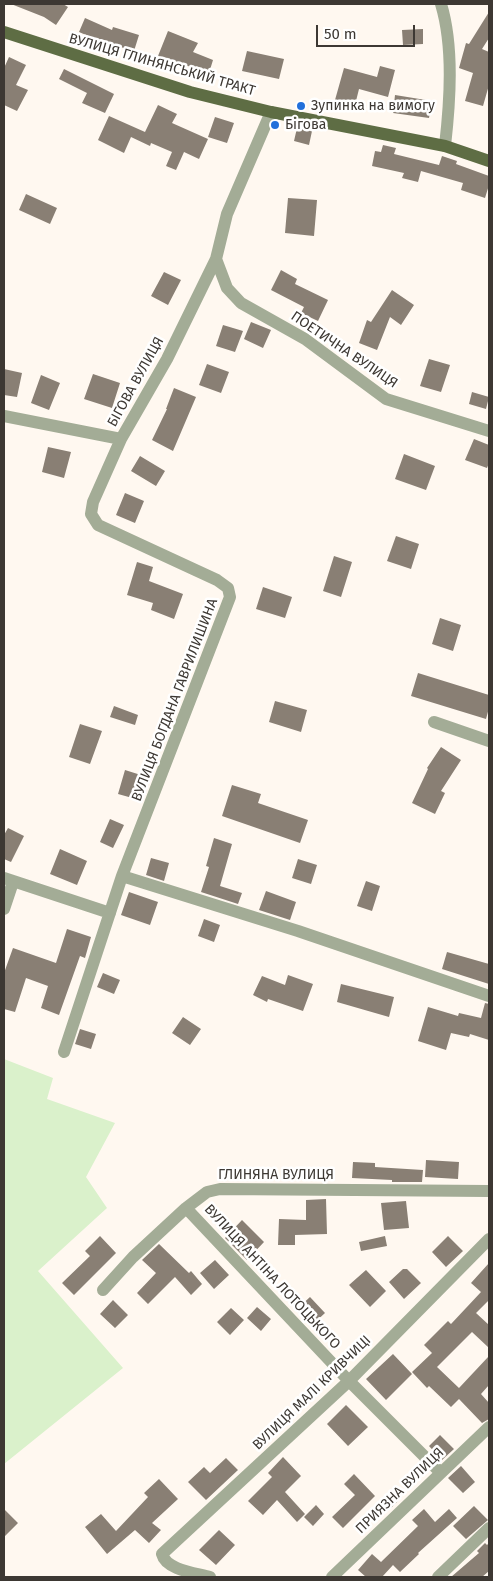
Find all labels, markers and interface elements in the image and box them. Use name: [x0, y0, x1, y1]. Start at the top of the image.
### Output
scale bar: [318, 15, 417, 47]
text: 50 m: [324, 25, 357, 43]
street label: ВУЛИЦЯ ГЛИНЯНСЬКИЙ ТРАКТ: [67, 30, 257, 100]
place label: Зупинка на вимогу: [311, 98, 435, 114]
marker: Зупинка на вимогу: [295, 100, 307, 112]
place label: Бігова: [285, 117, 326, 133]
marker: Бігова: [269, 119, 281, 131]
street label: ПОЕТИЧНА ВУЛИЦЯ: [287, 308, 401, 392]
street label: БІГОВА ВУЛИЦЯ: [104, 334, 168, 430]
street label: ВУЛИЦЯ БОГДАНА ГАВРИЛИШИНА: [128, 596, 222, 804]
street label: ГЛИНЯНА ВУЛИЦЯ: [218, 1167, 334, 1183]
street label: ВУЛИЦЯ АНТІНА ЛОТОЦЬКОГО: [200, 1201, 344, 1353]
street label: ВУЛИЦЯ МАЛІ КРИВЧИЦІ: [249, 1332, 375, 1454]
street label: ПРИЯЗНА ВУЛИЦЯ: [352, 1445, 448, 1537]

